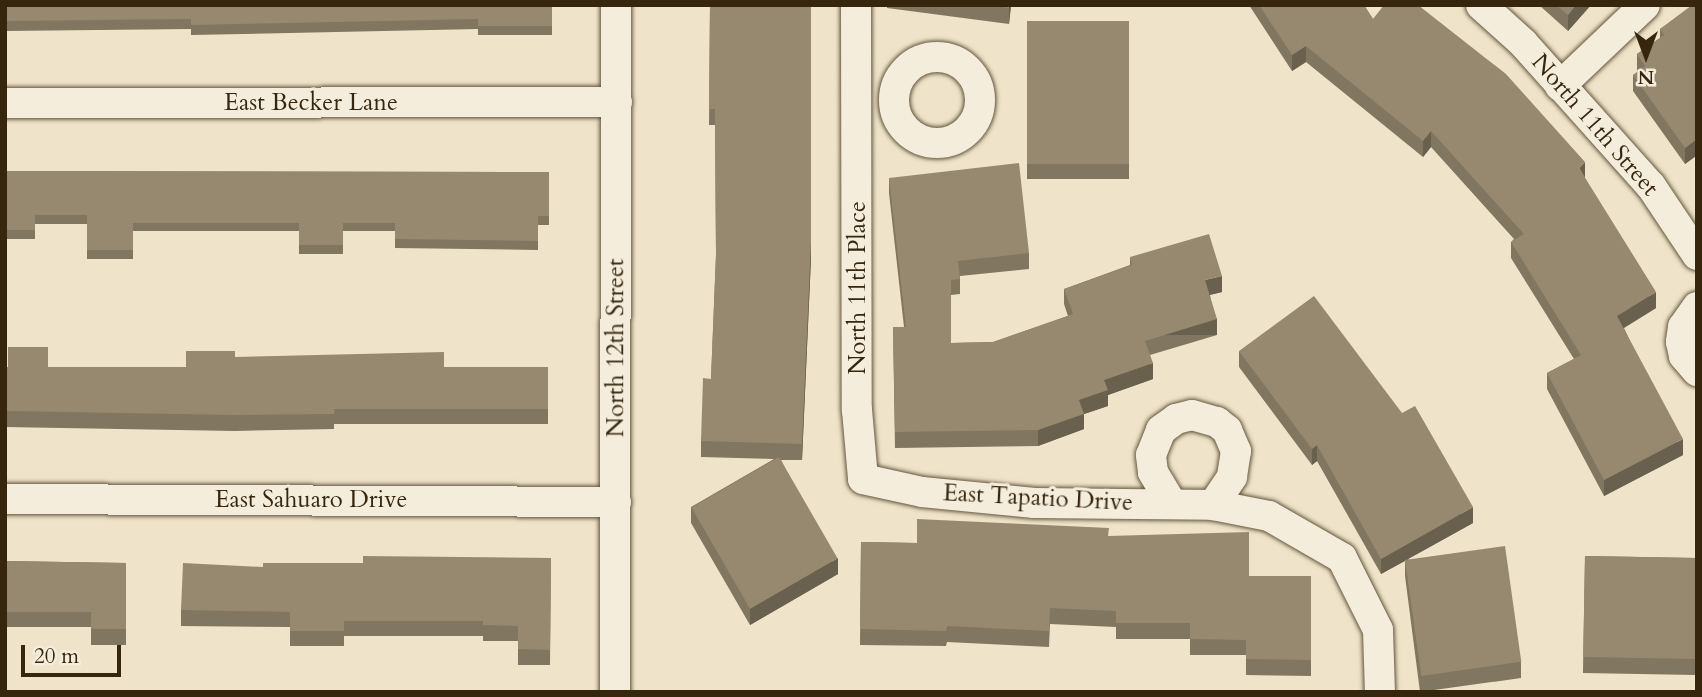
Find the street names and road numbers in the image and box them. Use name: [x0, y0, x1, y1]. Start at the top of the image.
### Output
street label: North 11th Street: [1525, 48, 1665, 202]
street label: East Becker Lane: [224, 89, 398, 117]
street label: North 11th Place: [844, 201, 872, 375]
street label: North 12th Street: [602, 259, 630, 437]
street label: East Tapatio Drive: [942, 479, 1134, 517]
street label: East Sahuaro Drive: [215, 486, 407, 514]

